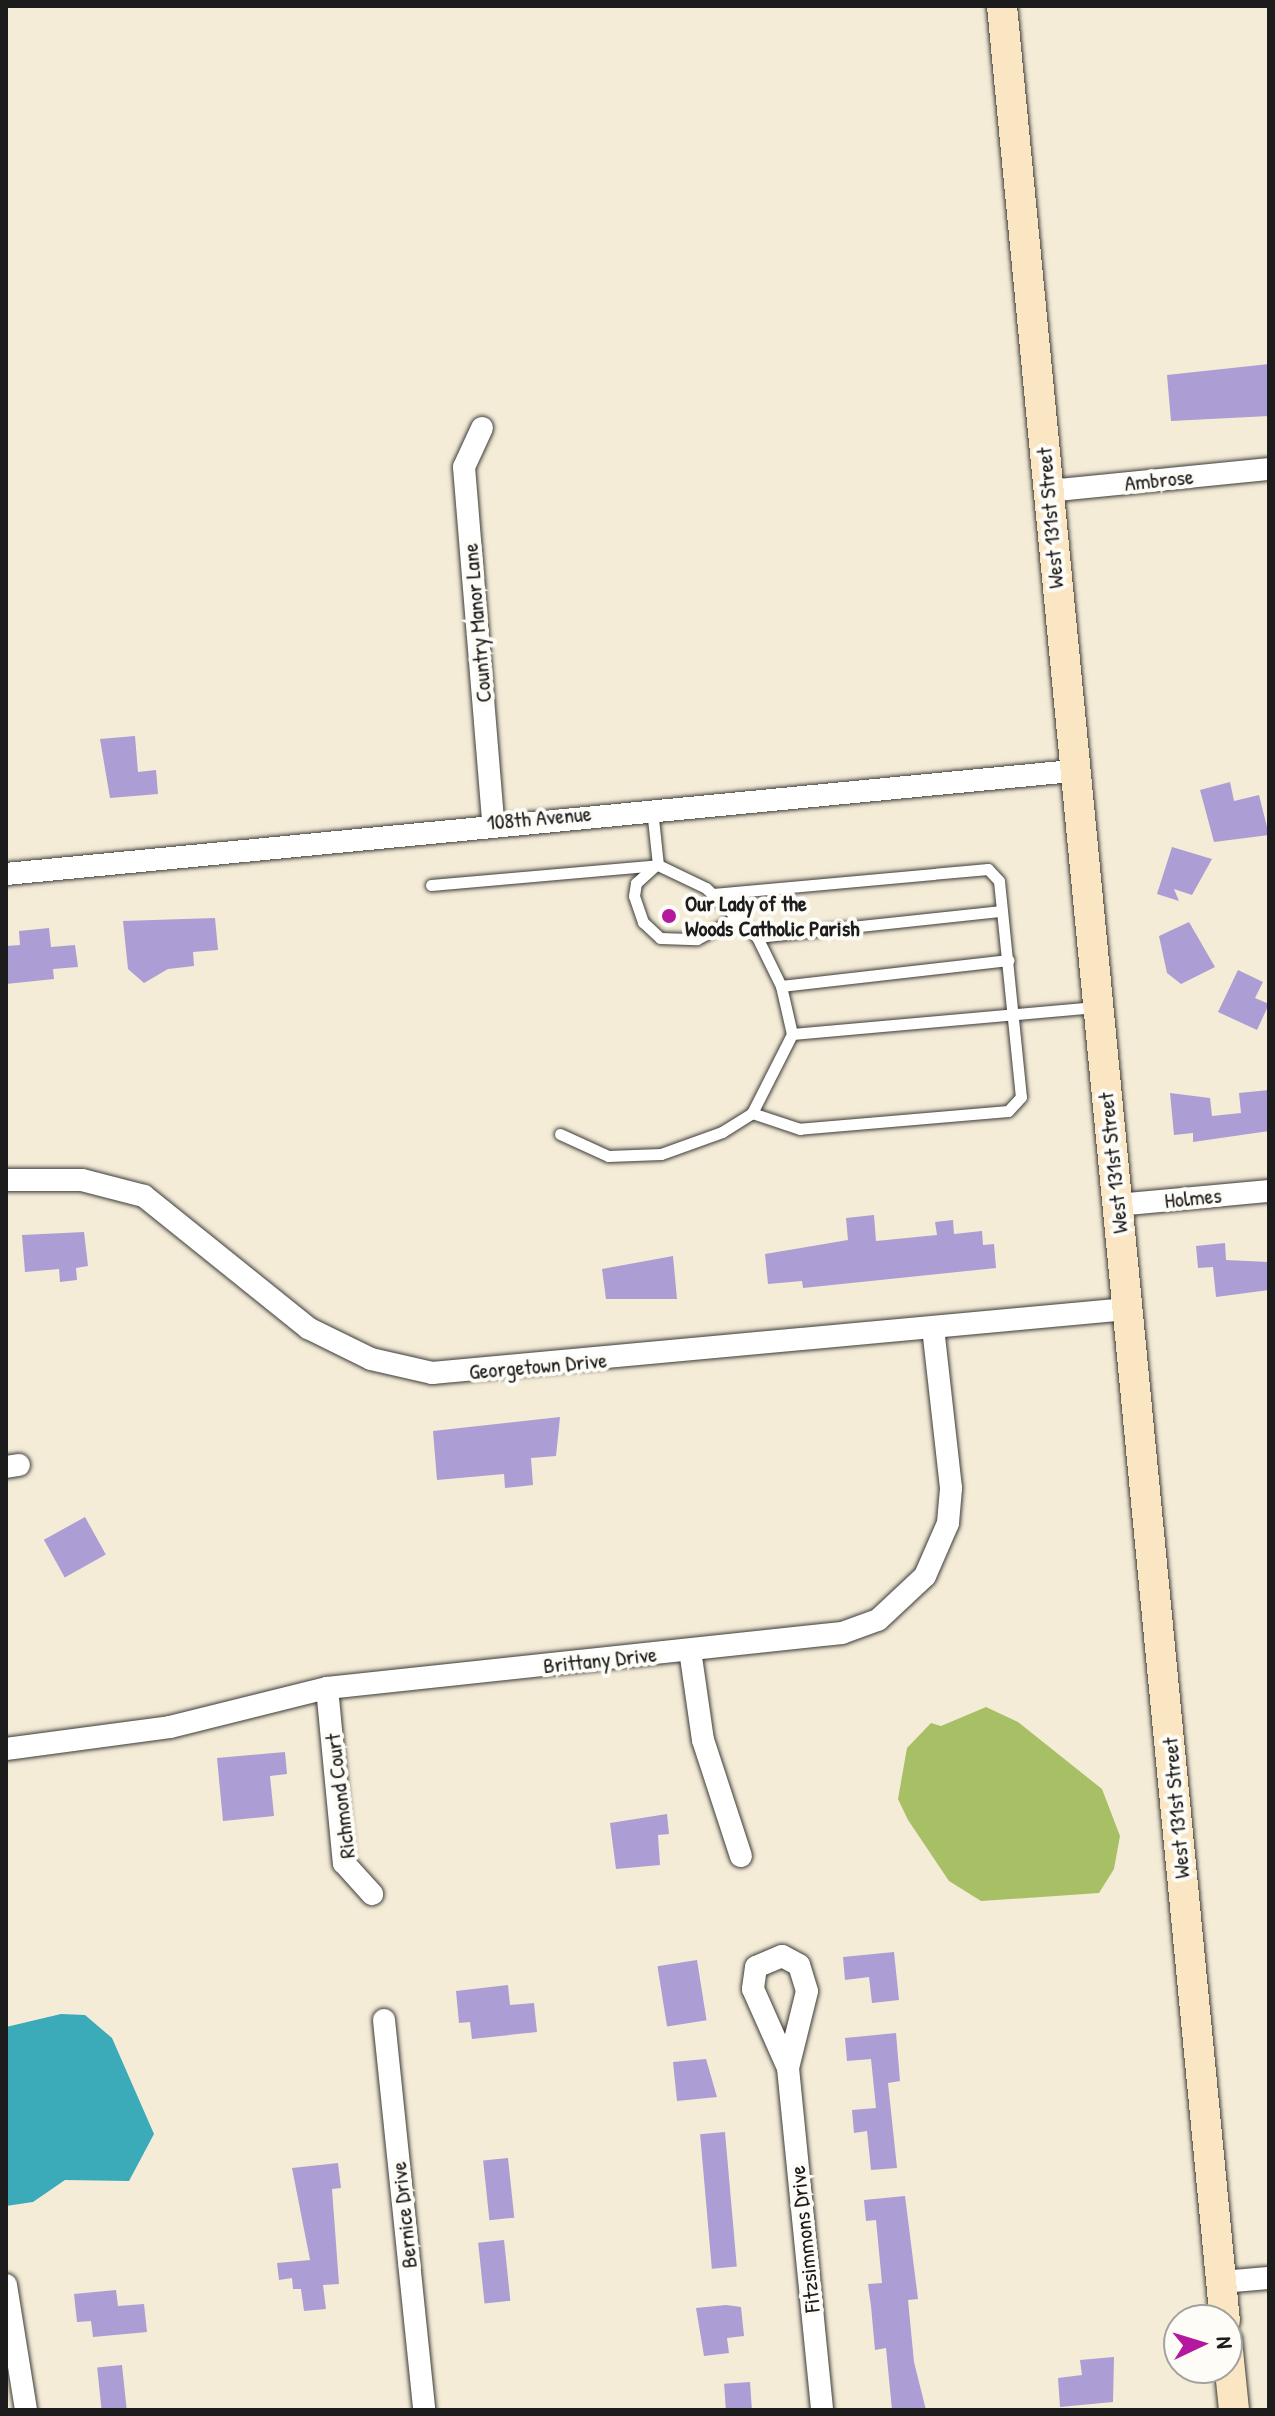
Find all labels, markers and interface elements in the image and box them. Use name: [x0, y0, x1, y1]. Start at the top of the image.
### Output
street label: West 131st Street: [1031, 446, 1069, 590]
street label: Ambrose: [1123, 463, 1195, 497]
street label: Country Manor Lane: [457, 542, 497, 704]
street label: 108th Avenue: [486, 800, 592, 836]
place label: Our Lady of the Woods Catholic Parish: [685, 890, 859, 942]
marker: Our Lady of the Woods Catholic Parish: [660, 907, 678, 925]
street label: West 131st Street: [1092, 1091, 1134, 1235]
street label: Holmes: [1163, 1182, 1223, 1214]
street label: Georgetown Drive: [468, 1347, 608, 1385]
street label: Brittany Drive: [542, 1641, 658, 1679]
street label: Richmond Court: [319, 1732, 361, 1860]
street label: West 131st Street: [1157, 1736, 1195, 1880]
street label: Bernice Drive: [385, 2160, 423, 2270]
street label: Fitzsimmons Drive: [784, 2164, 826, 2314]
north arrow: [1163, 2304, 1243, 2384]
text: N: [1210, 2336, 1240, 2349]

